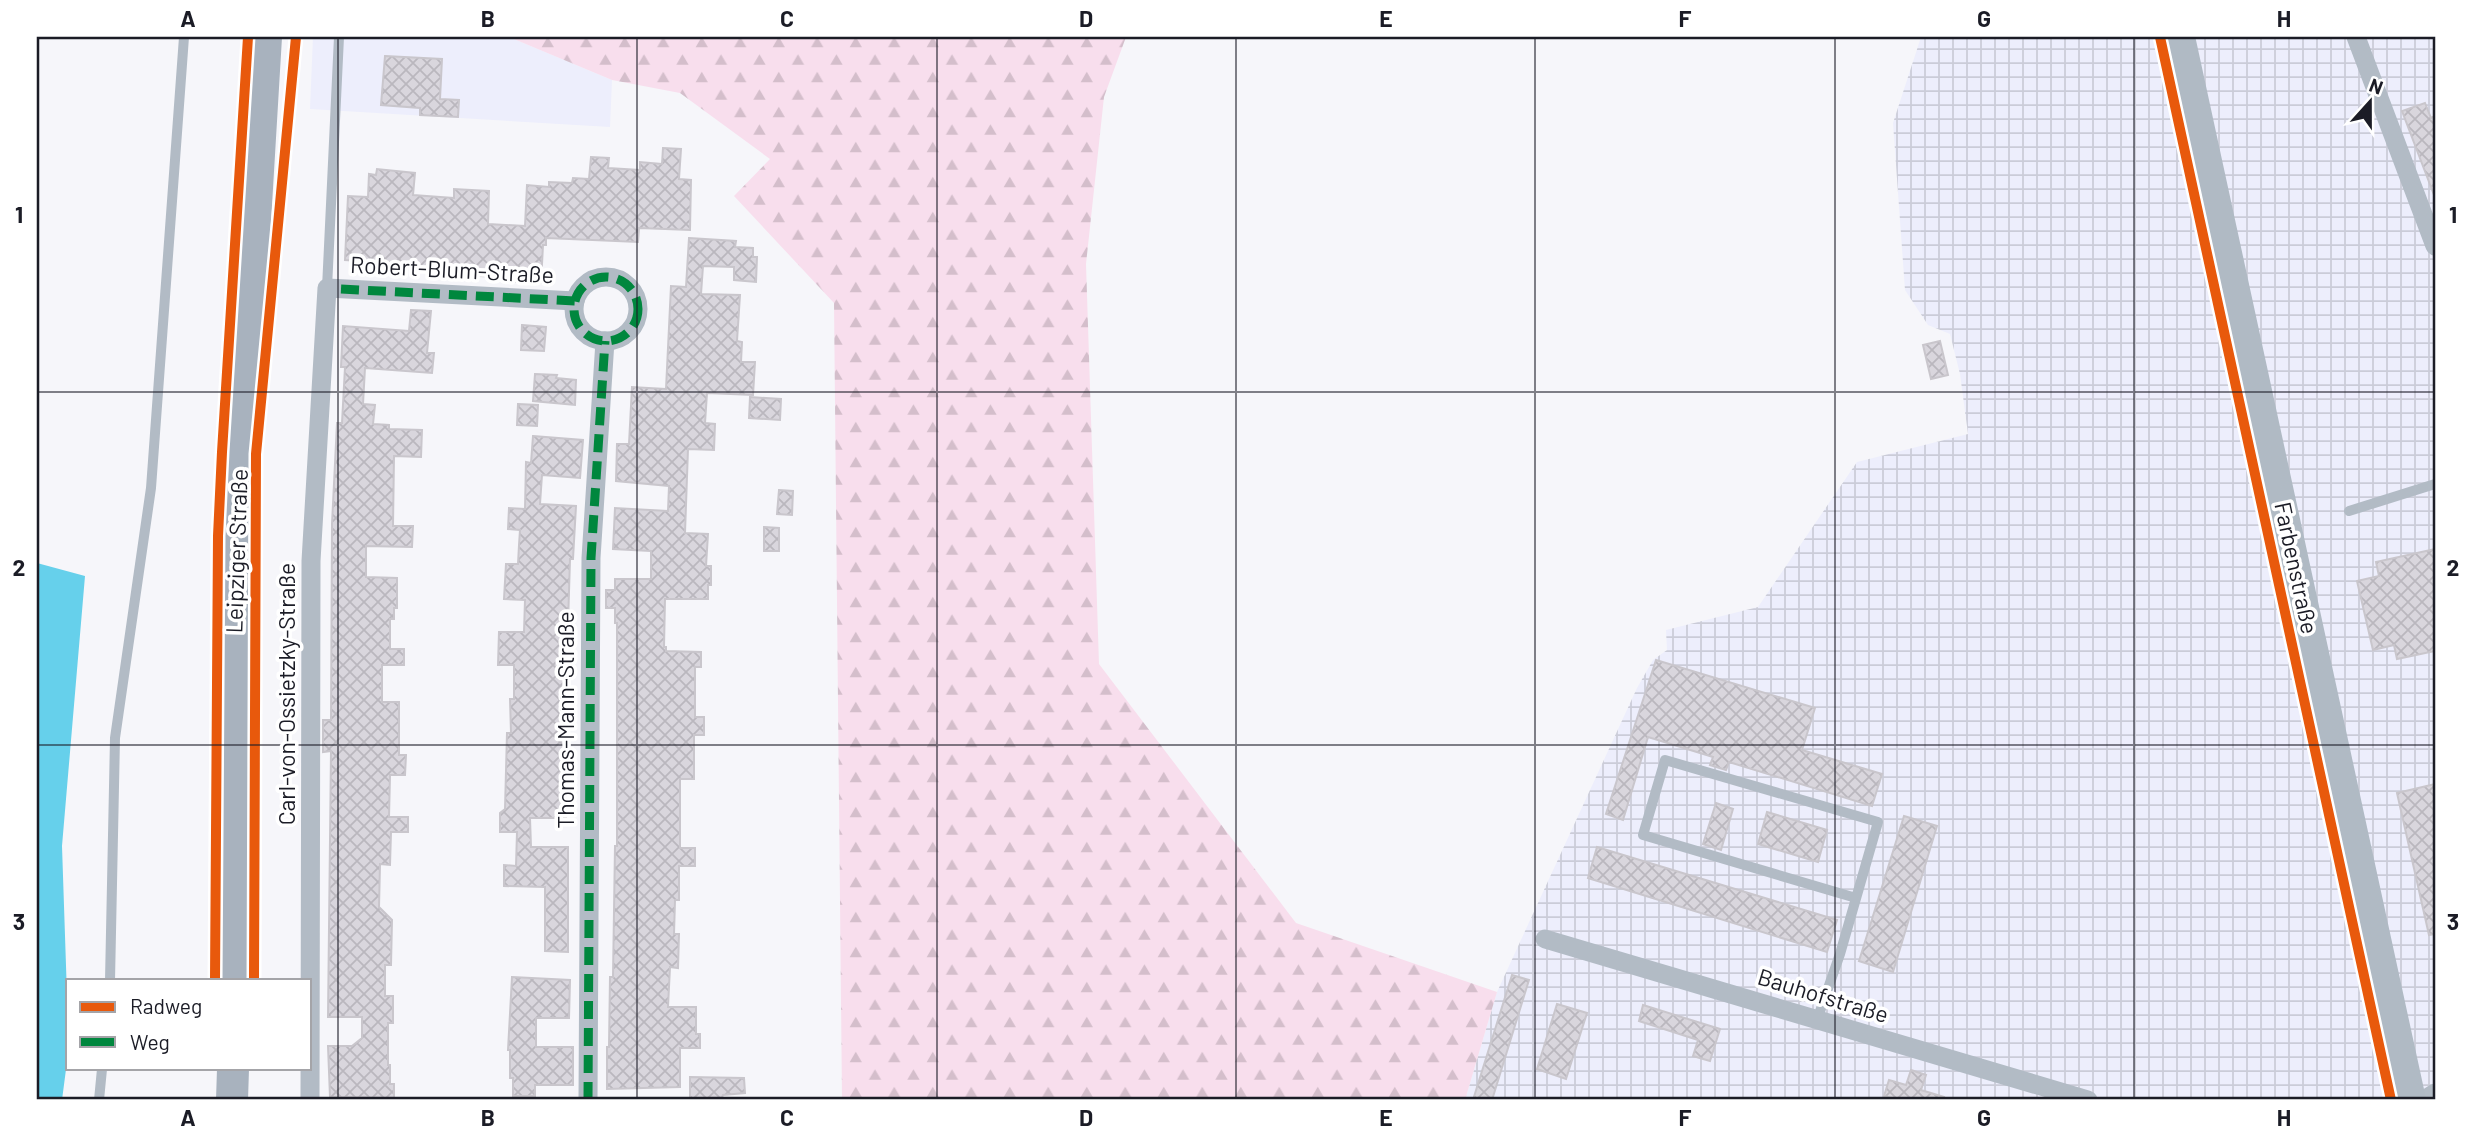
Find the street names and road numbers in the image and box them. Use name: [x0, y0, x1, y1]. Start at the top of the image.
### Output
street label: Robert-Blum-Straße: [350, 250, 555, 288]
street label: Leipziger Straße: [219, 468, 253, 634]
street label: Farbenstraße: [2269, 499, 2325, 636]
street label: Carl-von-Ossietzky-Straße: [272, 563, 300, 825]
street label: Thomas-Mann-Straße: [551, 611, 579, 829]
street label: Bauhofstraße: [1754, 962, 1892, 1028]

